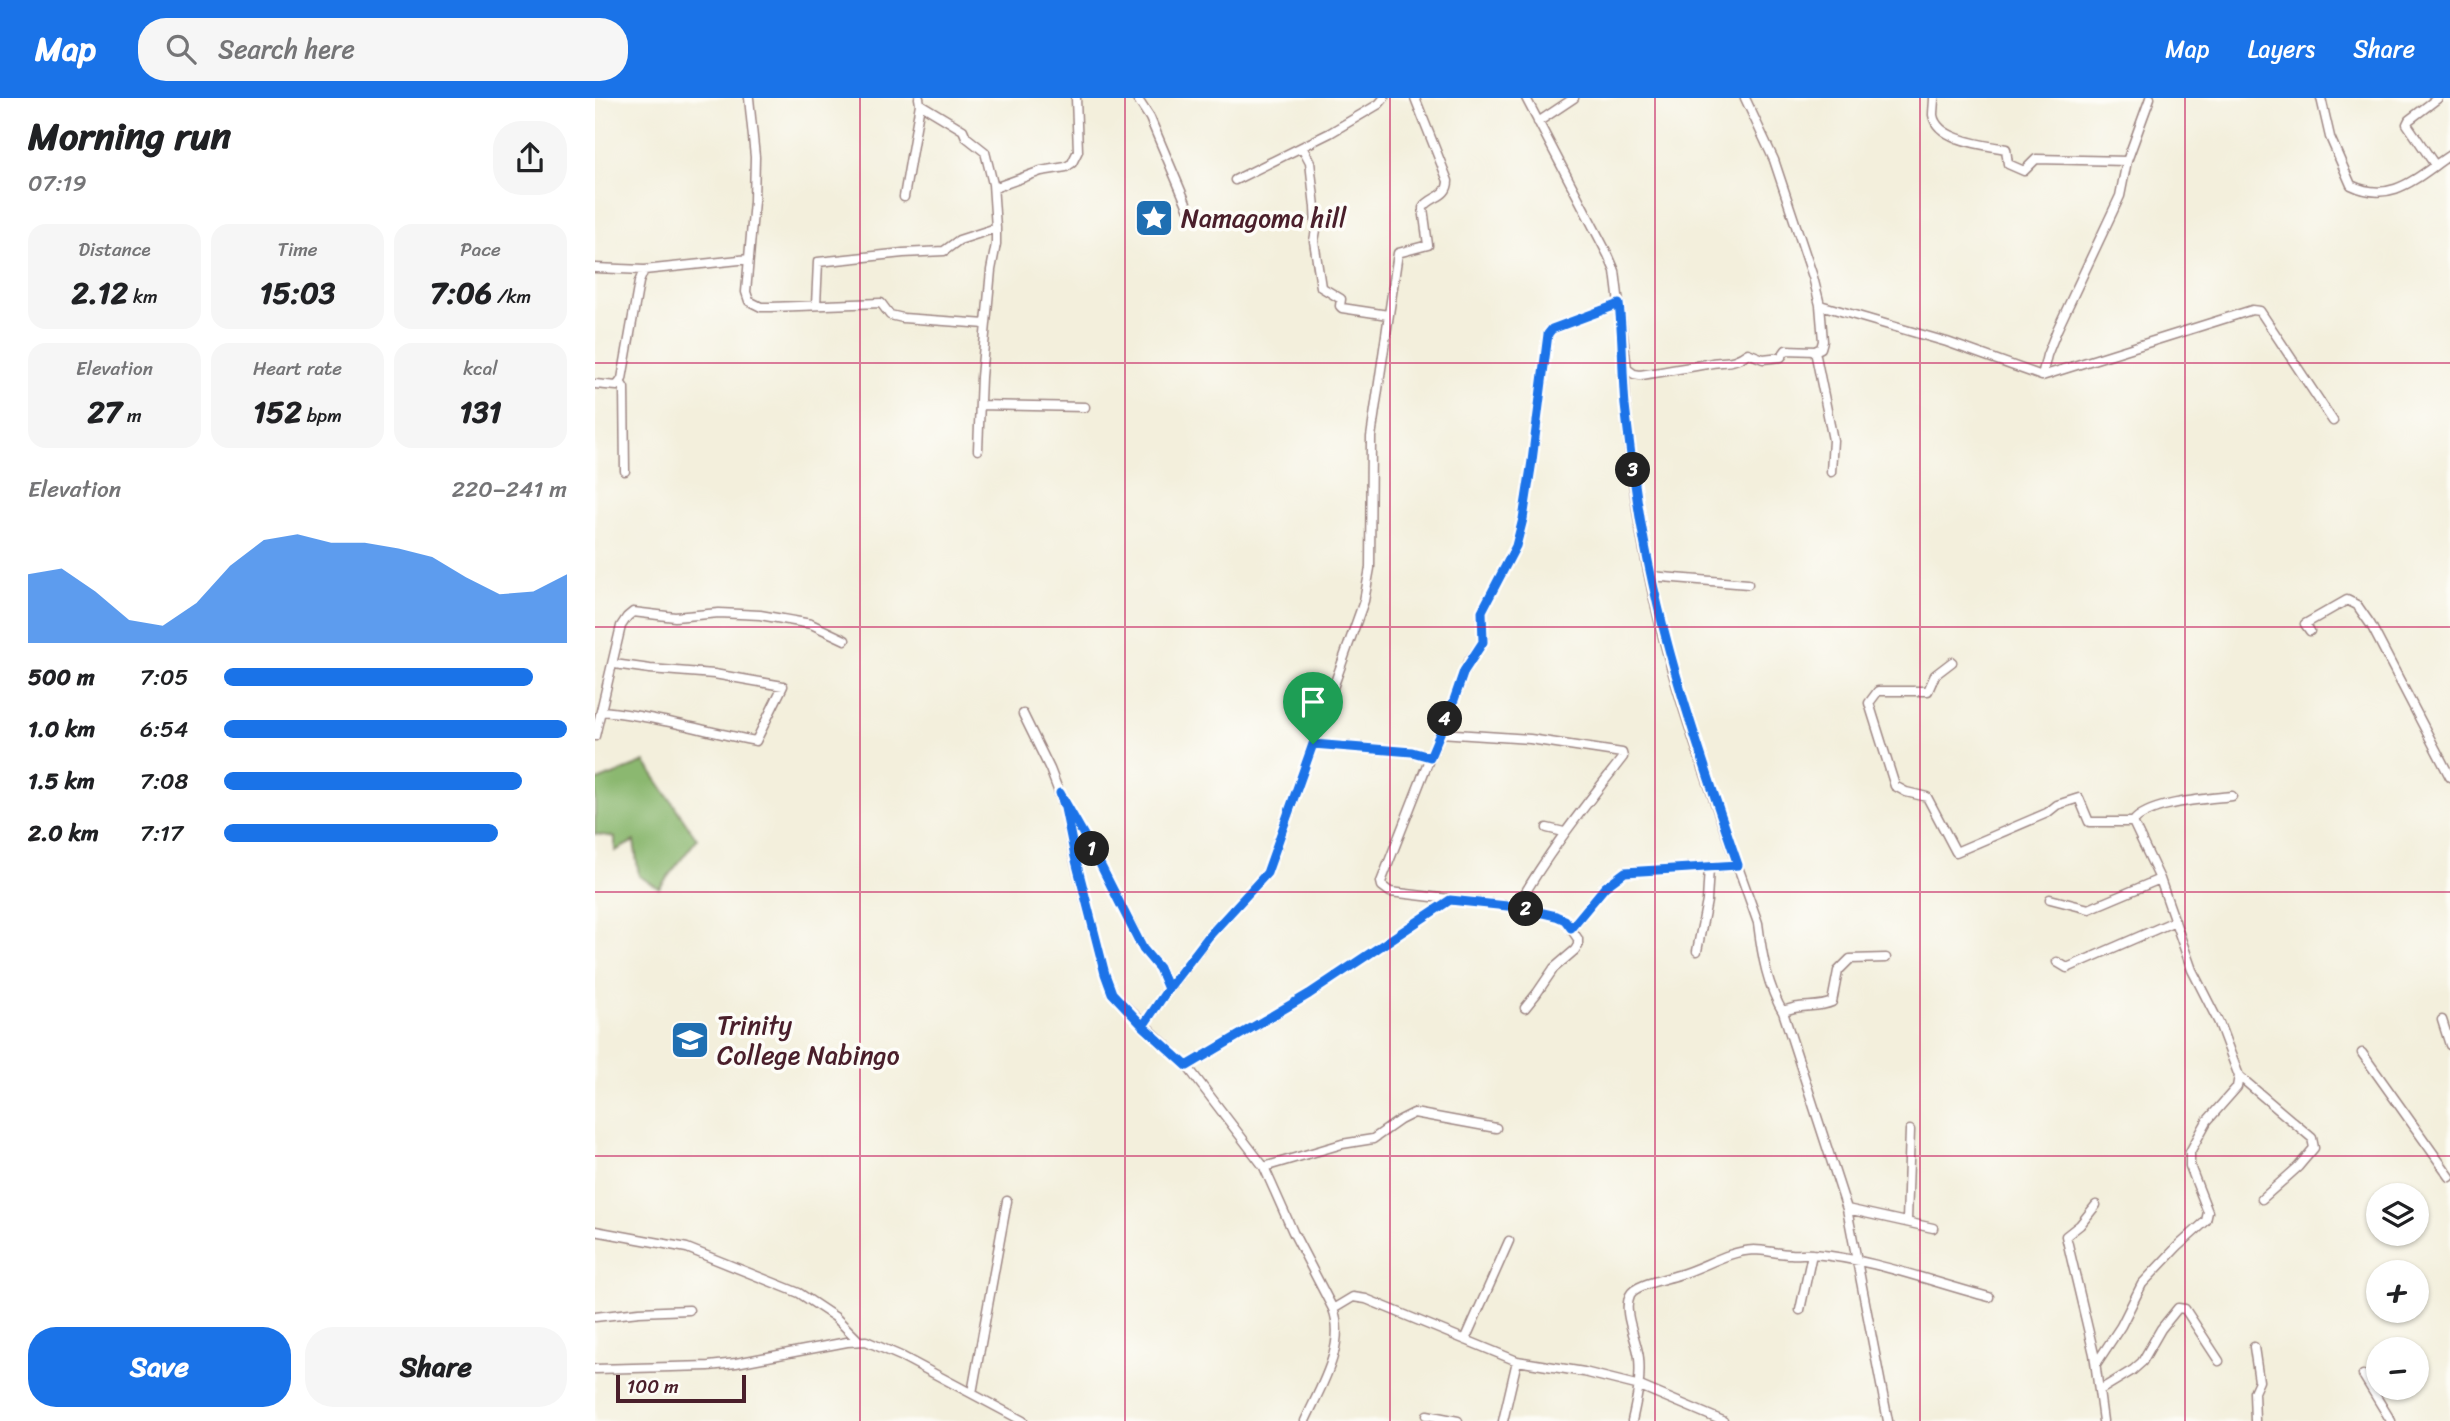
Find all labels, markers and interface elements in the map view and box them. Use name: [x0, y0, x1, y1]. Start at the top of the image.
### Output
search box: [138, 18, 628, 81]
text: Map: [35, 20, 96, 78]
text: Search here: [218, 26, 355, 72]
text: Map: [2165, 28, 2210, 70]
text: Layers: [2248, 28, 2315, 70]
text: Share: [2353, 28, 2415, 70]
icon: search: [162, 30, 200, 68]
text: Morning run: [28, 103, 231, 170]
button: share: [493, 121, 567, 195]
text: 07:19: [28, 163, 87, 204]
place label: Namagoma hill: [1181, 195, 1347, 241]
place icon: Namagoma hill: [1133, 197, 1175, 239]
text: Distance: [78, 233, 151, 266]
text: Time: [277, 233, 318, 266]
text: Pace: [460, 233, 501, 266]
text: 2.12: [71, 266, 128, 320]
text: 15:03: [260, 266, 335, 320]
text: 7:06: [430, 266, 492, 320]
text: km: [128, 280, 158, 313]
text: /km: [492, 280, 531, 313]
text: Elevation: [76, 352, 153, 385]
text: Heart rate: [253, 352, 342, 385]
text: kcal: [463, 352, 498, 385]
text: 27: [88, 385, 122, 439]
text: 152: [253, 385, 302, 439]
text: 131: [459, 385, 502, 439]
text: m: [122, 399, 142, 432]
text: bpm: [302, 399, 342, 432]
pin: 3: [1615, 452, 1651, 488]
text: 3: [1627, 453, 1638, 486]
text: Elevation: [28, 469, 121, 510]
text: 220–241 m: [452, 469, 567, 510]
text: 500 m: [28, 657, 95, 698]
text: 7:05: [140, 657, 189, 698]
pin: [1283, 672, 1343, 744]
icon: arrive: [1294, 683, 1332, 721]
pin: 4: [1427, 702, 1463, 736]
text: 4: [1439, 702, 1450, 735]
text: 1.0 km: [28, 709, 95, 750]
text: 6:54: [140, 709, 188, 750]
text: 1.5 km: [28, 761, 95, 802]
text: 7:08: [140, 761, 188, 802]
text: 2.0 km: [28, 813, 99, 854]
text: 7:17: [140, 813, 183, 854]
pin: 1: [1075, 832, 1109, 866]
text: 1: [1087, 832, 1096, 865]
pin: 2: [1509, 892, 1543, 926]
text: 2: [1520, 892, 1531, 925]
place label: Trinity College Nabingo: [717, 1002, 900, 1078]
school or university icon: Trinity College Nabingo: [669, 1019, 711, 1061]
map controls: [2366, 1183, 2429, 1400]
button: layers: [2366, 1183, 2429, 1246]
button: +: [2366, 1260, 2429, 1323]
button: Save: [28, 1327, 291, 1407]
button: Share: [305, 1327, 567, 1407]
button: −: [2366, 1337, 2429, 1400]
text: 100 m: [627, 1370, 679, 1403]
scale bar: [616, 1372, 745, 1404]

